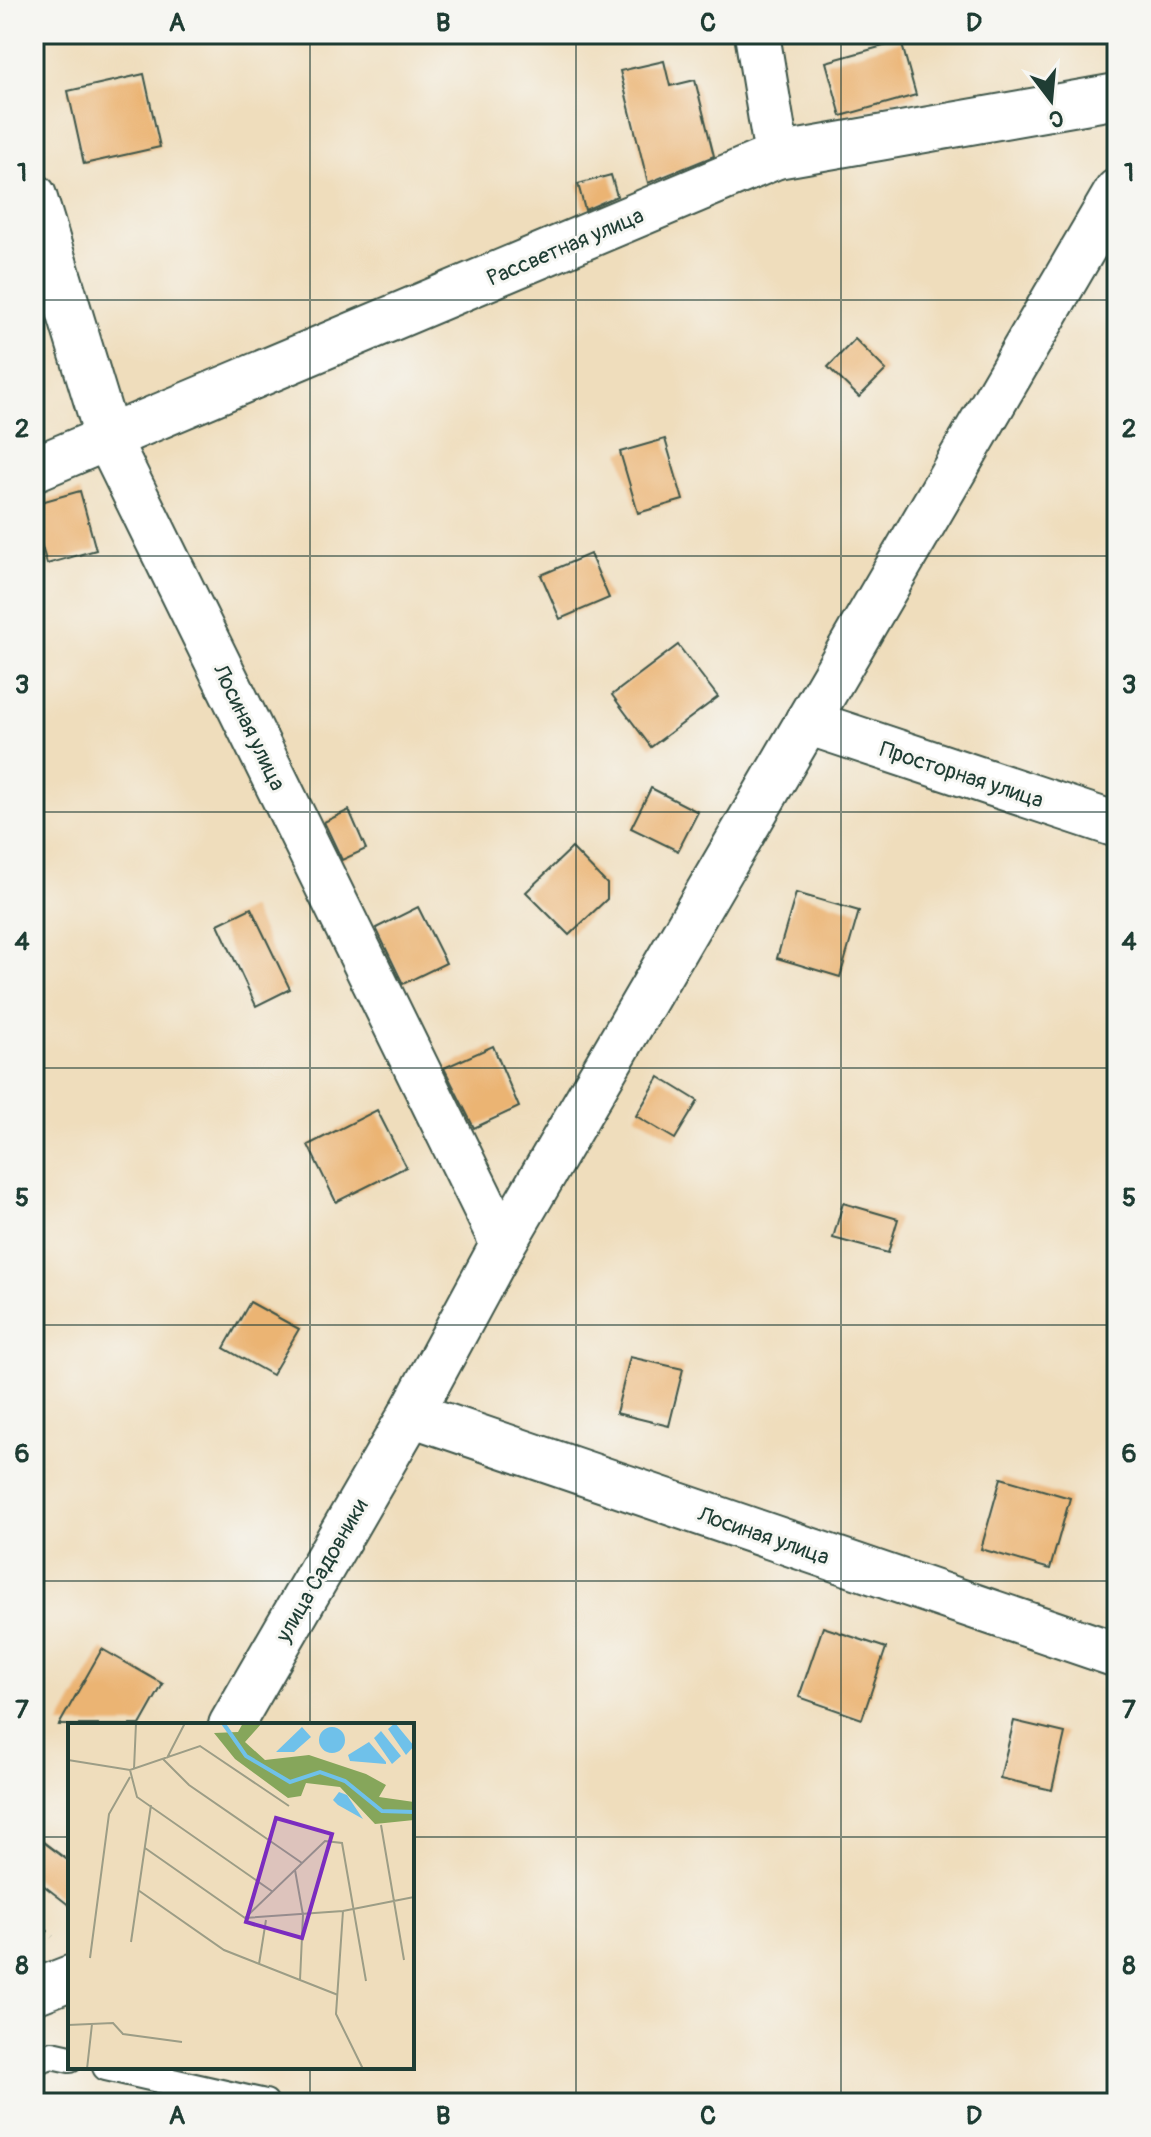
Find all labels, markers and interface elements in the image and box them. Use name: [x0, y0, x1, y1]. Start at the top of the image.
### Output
text: A: [169, 7, 186, 39]
text: B: [436, 7, 450, 39]
text: C: [700, 7, 716, 39]
text: D: [966, 7, 982, 39]
north arrow: [1011, 60, 1091, 140]
text: С: [1045, 103, 1067, 134]
text: 1: [17, 157, 27, 189]
text: 1: [1124, 157, 1134, 189]
street label: Рассветная улица: [483, 201, 648, 292]
text: 2: [15, 413, 29, 445]
text: 2: [1122, 413, 1136, 445]
street label: Лосиная улица: [206, 659, 292, 795]
text: 3: [15, 669, 29, 701]
text: 3: [1122, 669, 1136, 701]
street label: Просторная улица: [876, 735, 1047, 815]
text: 4: [14, 926, 30, 958]
text: 4: [1121, 926, 1137, 958]
text: 5: [15, 1182, 29, 1214]
text: 5: [1122, 1182, 1136, 1214]
text: 6: [14, 1438, 30, 1470]
text: 6: [1121, 1438, 1137, 1470]
street label: улица Садовники: [269, 1494, 374, 1648]
street label: Лосиная улица: [693, 1500, 833, 1571]
text: 7: [15, 1694, 29, 1726]
text: 7: [1122, 1694, 1136, 1726]
inset map: [68, 1723, 414, 2069]
text: 8: [15, 1950, 29, 1982]
text: 8: [1122, 1950, 1136, 1982]
text: A: [169, 2100, 186, 2132]
text: B: [436, 2100, 450, 2132]
text: C: [700, 2100, 716, 2132]
text: D: [966, 2100, 982, 2132]

